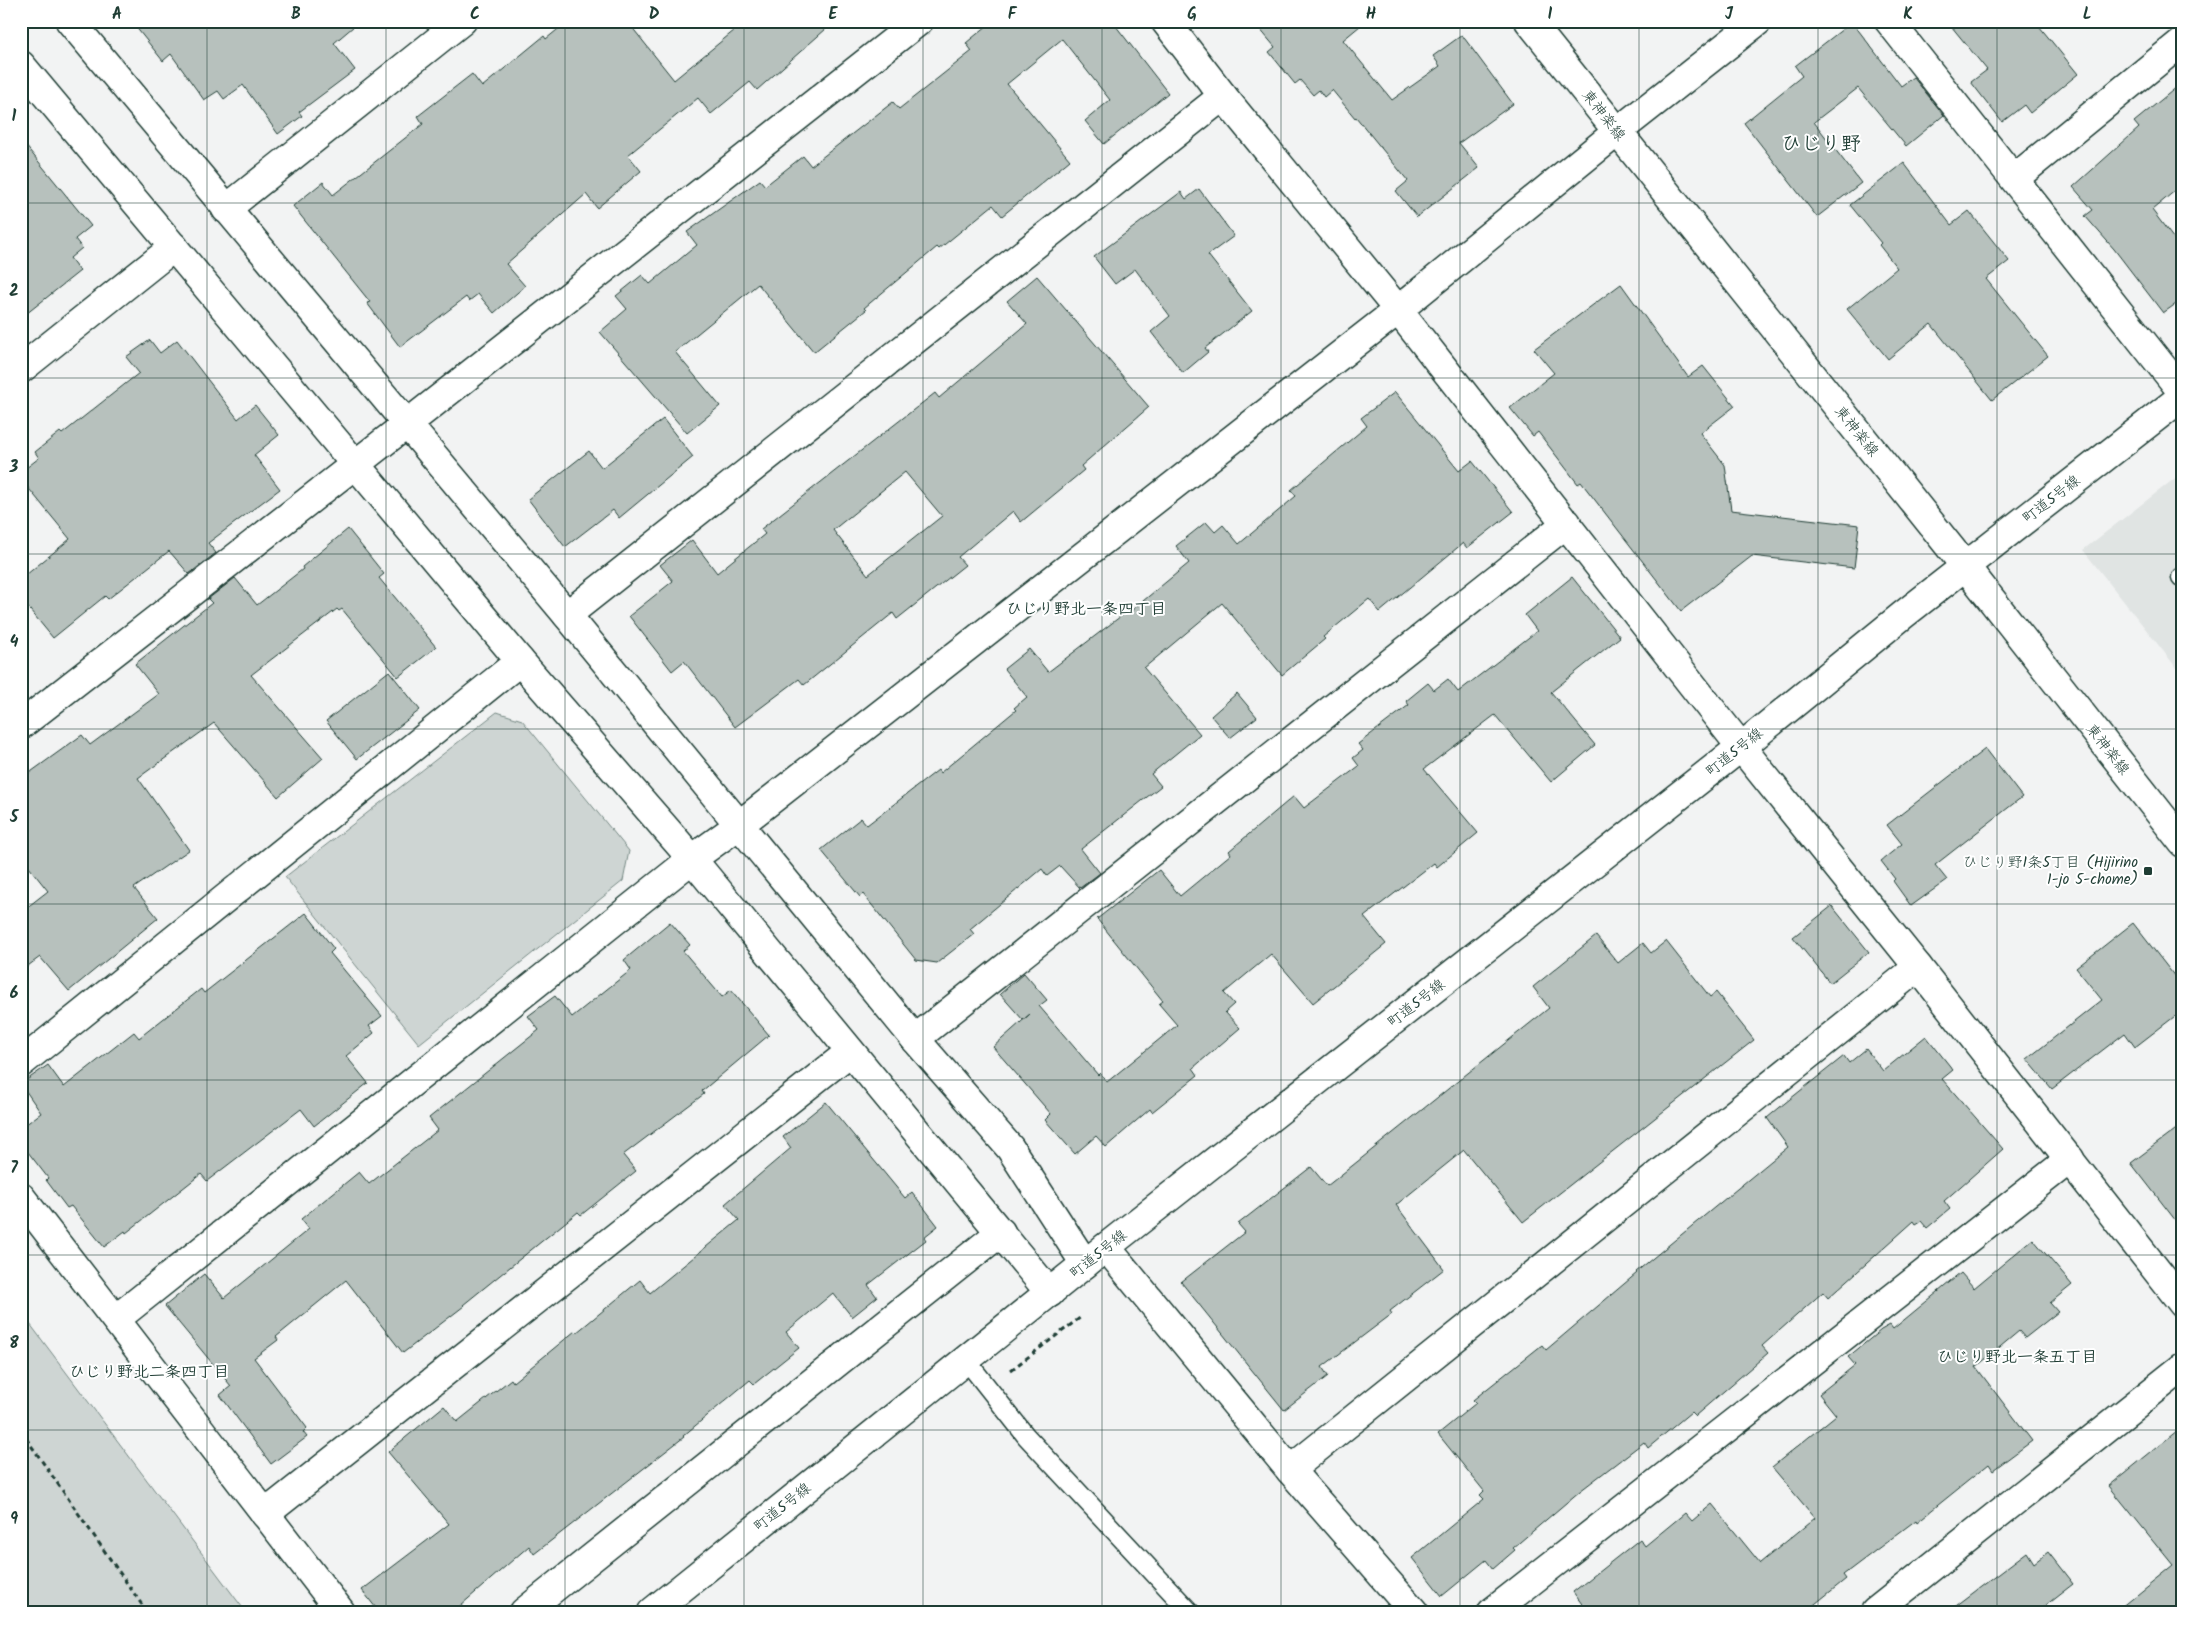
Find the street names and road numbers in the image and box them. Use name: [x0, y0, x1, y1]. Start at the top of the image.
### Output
street label: 東神楽線: [1575, 85, 1631, 147]
street label: 東神楽線: [1828, 401, 1884, 463]
street label: 町道5号線: [2017, 469, 2086, 530]
street label: 東神楽線: [2079, 719, 2135, 781]
street label: 町道5号線: [1701, 722, 1769, 784]
street label: 町道5号線: [1382, 973, 1451, 1034]
street label: 町道5号線: [1065, 1224, 1133, 1286]
street label: 町道5号線: [749, 1477, 817, 1539]

